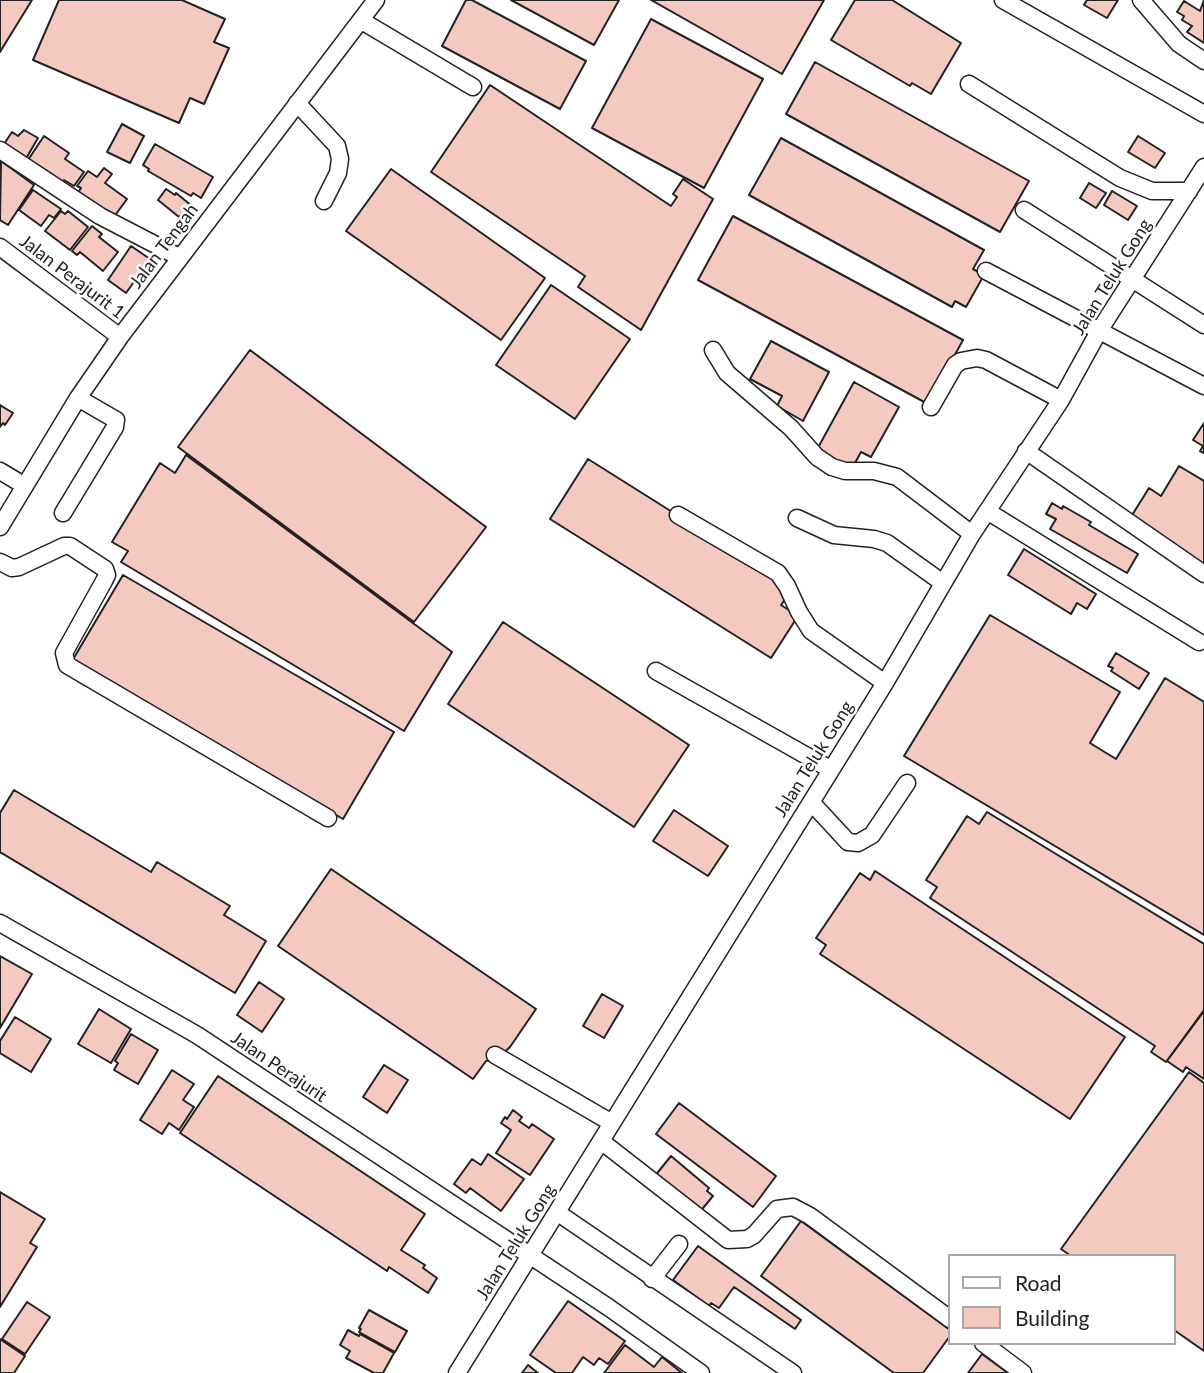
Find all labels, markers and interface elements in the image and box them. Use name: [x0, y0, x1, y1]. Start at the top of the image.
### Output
street label: Jalan Tengah: [125, 199, 203, 293]
street label: Jalan Teluk Gong: [1068, 215, 1156, 339]
street label: Jalan Perajurit 1: [15, 230, 129, 324]
street label: Jalan Teluk Gong: [770, 697, 858, 821]
street label: Jalan Perajurit: [227, 1027, 331, 1107]
street label: Jalan Teluk Gong: [472, 1180, 560, 1304]
legend: [948, 1254, 1176, 1345]
text: Road: [1015, 1270, 1062, 1295]
text: Building: [1015, 1305, 1090, 1330]

